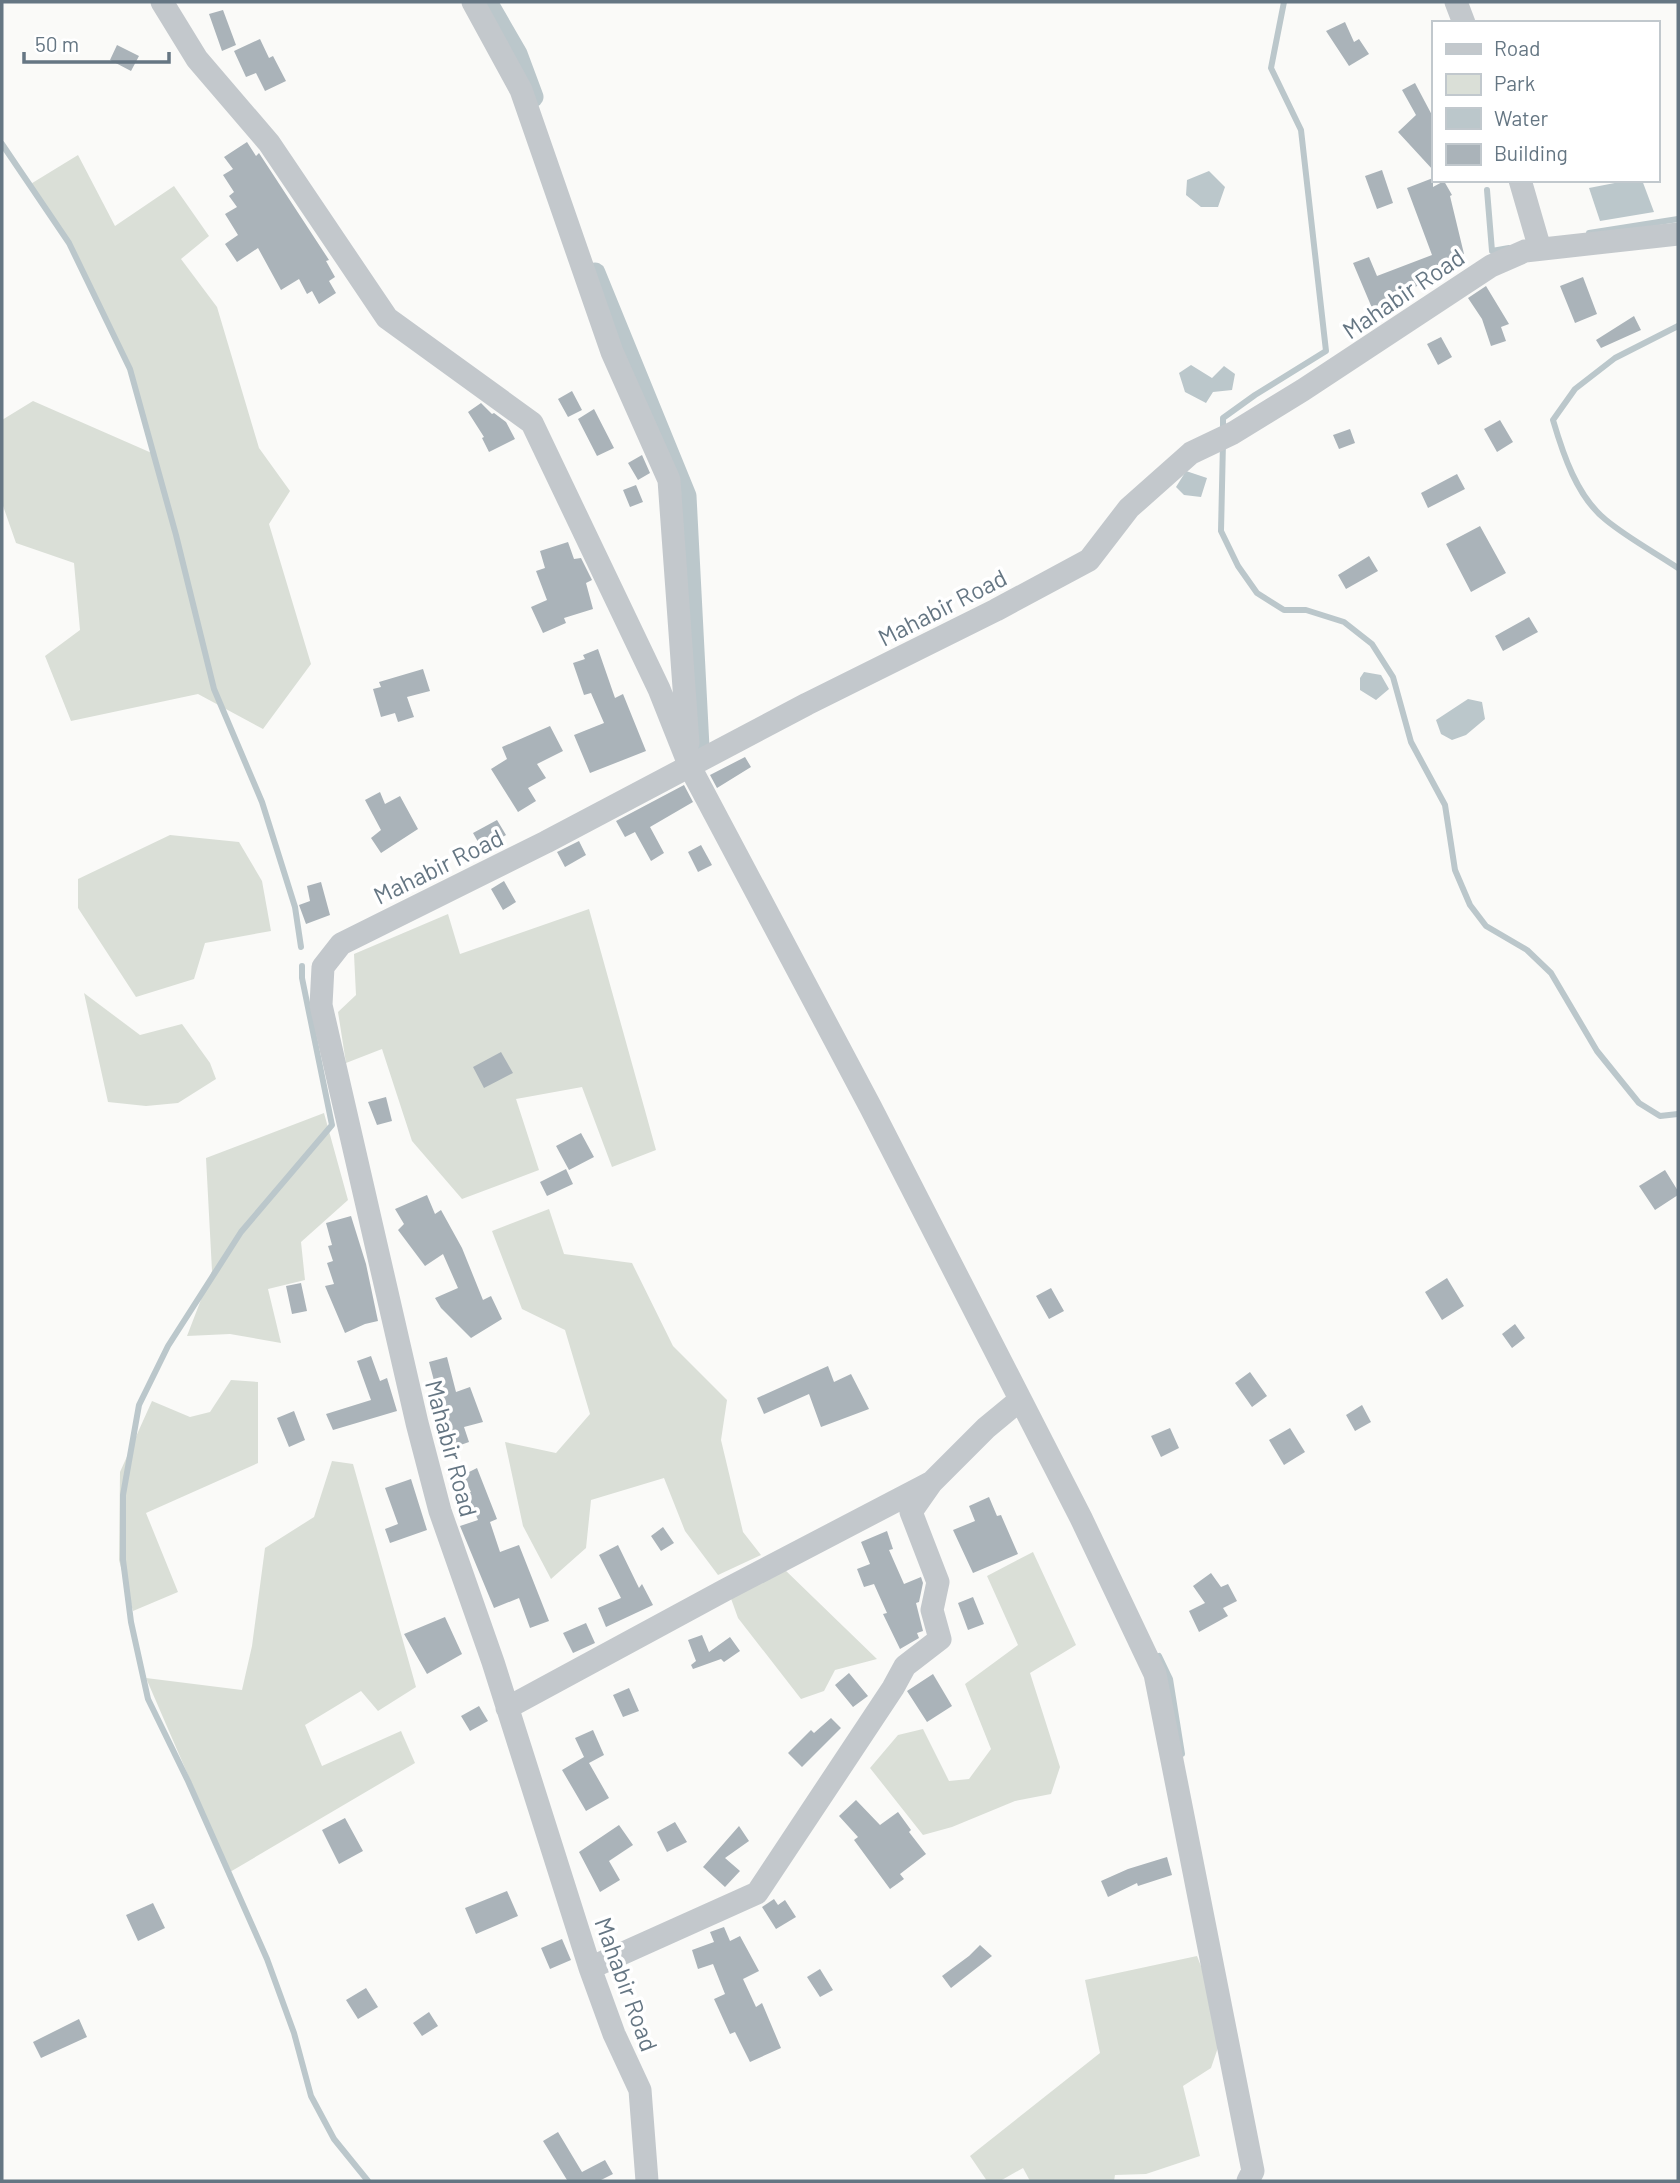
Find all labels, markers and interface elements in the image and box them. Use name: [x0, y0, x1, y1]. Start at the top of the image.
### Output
scale bar: [24, 21, 170, 65]
legend: [1432, 21, 1659, 182]
text: 50 m: [35, 31, 79, 56]
text: Road: [1494, 35, 1540, 60]
text: Park: [1494, 70, 1535, 95]
text: Water: [1494, 105, 1549, 130]
text: Building: [1494, 140, 1568, 165]
street label: Mahabir Road: [1337, 242, 1469, 344]
street label: Mahabir Road: [873, 562, 1011, 652]
street label: Mahabir Road: [369, 822, 507, 910]
street label: Mahabir Road: [420, 1376, 484, 1520]
street label: Mahabir Road: [589, 1913, 665, 2055]

